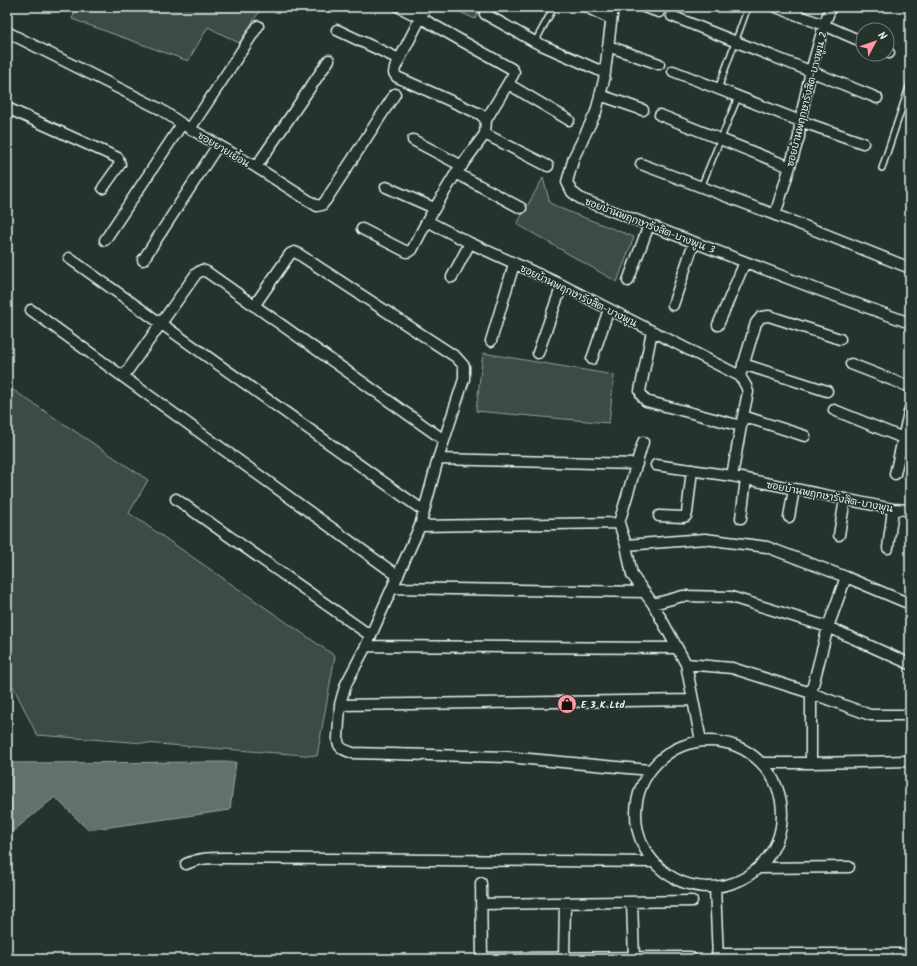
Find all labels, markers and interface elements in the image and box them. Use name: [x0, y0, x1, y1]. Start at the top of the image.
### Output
north arrow: [855, 22, 895, 62]
text: N: [873, 28, 891, 45]
street label: ซอยบ้านพฤกษารังสิต-บางพูน 2: [782, 30, 832, 168]
street label: ซอยยายเยื้อน: [194, 126, 254, 172]
street label: ซอยบ้านพฤกษารังสิต-บางพูน 3: [582, 194, 717, 258]
street label: ซอยบ้านพฤกษารังสิต-บางพูน: [517, 260, 640, 331]
street label: ซอยบ้านพฤกษารังสิต-บางพูน: [765, 477, 895, 517]
shop icon: E 3 K Ltd: [556, 693, 578, 715]
place label: E 3 K Ltd: [581, 697, 626, 713]

